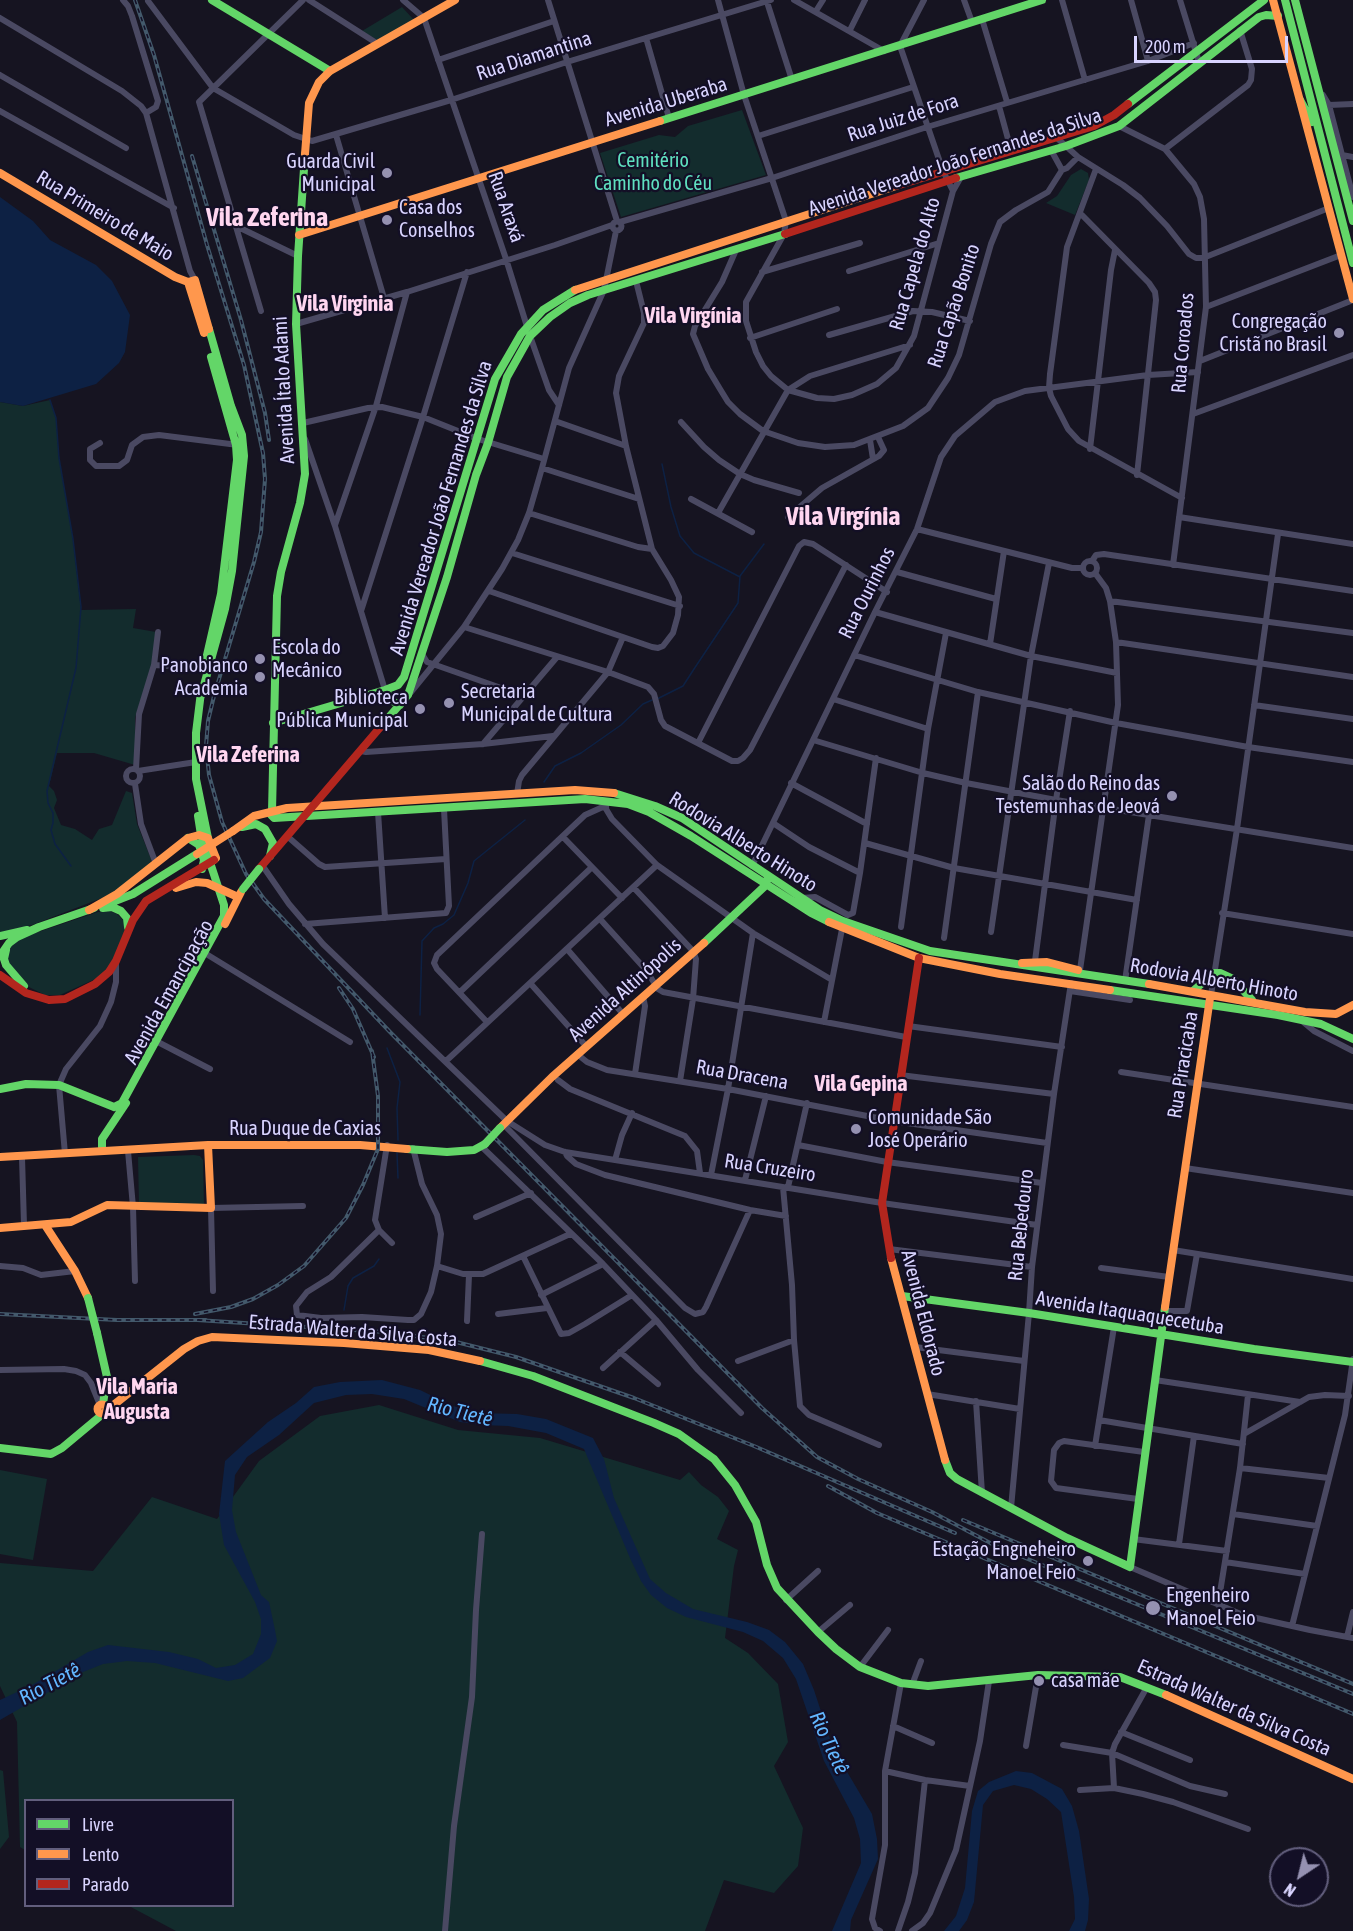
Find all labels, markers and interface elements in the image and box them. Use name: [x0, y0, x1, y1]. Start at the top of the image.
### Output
scale bar: [1137, 24, 1292, 62]
street label: Rua Diamantina: [473, 26, 595, 86]
text: 200 m: [1145, 36, 1186, 57]
street label: Avenida Uberaba: [602, 72, 730, 132]
street label: Rua Juiz de Fora: [844, 89, 962, 147]
street label: Avenida Vereador João Fernandes da Silva: [805, 103, 1105, 221]
park label: Cemitério Caminho do Céu: [594, 149, 712, 196]
place label: Guarda Civil Municipal: [286, 150, 375, 197]
street label: Rua Primeiro de Maio: [32, 166, 178, 266]
marker: Guarda Civil Municipal: [380, 166, 394, 180]
street label: Rua Araxá: [483, 168, 529, 246]
street label: Rua Capela do Alto: [885, 195, 945, 333]
place label: Casa dos Conselhos: [399, 196, 475, 243]
district label: Vila Zeferina: [206, 202, 328, 234]
marker: Casa dos Conselhos: [380, 213, 394, 227]
street label: Rua Capão Bonito: [923, 241, 985, 371]
district label: Vila Virginia: [296, 291, 394, 317]
street label: Rua Coroados: [1167, 292, 1199, 394]
district label: Vila Virgínia: [644, 303, 742, 329]
place label: Congregação Cristã no Brasil: [1220, 310, 1327, 357]
street label: Avenida Ítalo Adami: [268, 316, 300, 464]
marker: Congregação Cristã no Brasil: [1332, 326, 1346, 340]
street label: Avenida Vereador João Fernandes da Silva: [385, 358, 497, 658]
district label: Vila Virgínia: [786, 501, 900, 533]
street label: Rua Ourinhos: [834, 543, 900, 643]
place label: Escola do Mecânico: [272, 636, 342, 683]
marker: Escola do Mecânico: [253, 652, 267, 666]
place label: Panobianco Academia: [160, 654, 248, 701]
marker: Panobianco Academia: [253, 670, 267, 684]
place label: Secretaria Municipal de Cultura: [461, 680, 613, 727]
place label: Biblioteca Pública Municipal: [276, 686, 408, 733]
marker: Secretaria Municipal de Cultura: [442, 696, 456, 710]
marker: Biblioteca Pública Municipal: [413, 702, 427, 716]
district label: Vila Zeferina: [196, 742, 300, 768]
place label: Salão do Reino das Testemunhas de Jeová: [996, 772, 1160, 819]
street label: Rodovia Alberto Hinoto: [664, 787, 822, 897]
marker: Salão do Reino das Testemunhas de Jeová: [1165, 789, 1179, 803]
street label: Avenida Emancipação: [119, 916, 219, 1068]
street label: Avenida Altinópolis: [564, 933, 686, 1047]
street label: Rodovia Alberto Hinoto: [1128, 953, 1300, 1007]
street label: Rua Piracicaba: [1163, 1010, 1203, 1120]
street label: Rua Dracena: [694, 1055, 790, 1095]
district label: Vila Gepina: [815, 1071, 907, 1097]
place label: Comunidade São José Operário: [868, 1106, 992, 1153]
street label: Rua Duque de Caxias: [229, 1117, 381, 1141]
marker: Comunidade São José Operário: [849, 1122, 863, 1136]
street label: Rua Cruzeiro: [723, 1149, 817, 1187]
street label: Rua Bebedouro: [1003, 1168, 1039, 1282]
street label: Avenida Eldorado: [896, 1248, 950, 1378]
street label: Avenida Itaquaquecetuba: [1034, 1286, 1226, 1340]
street label: Estrada Walter da Silva Costa: [248, 1310, 458, 1352]
district label: Vila Maria Augusta: [96, 1374, 178, 1426]
water label: Rio Tietê: [425, 1392, 495, 1432]
place label: Estação Engneheiro Manoel Feio: [932, 1538, 1076, 1585]
marker: Estação Engneheiro Manoel Feio: [1081, 1554, 1095, 1568]
place label: Engenheiro Manoel Feio: [1166, 1584, 1256, 1631]
marker: Engenheiro Manoel Feio: [1144, 1599, 1162, 1617]
street label: Estrada Walter da Silva Costa: [1133, 1654, 1335, 1762]
water label: Rio Tietê: [15, 1657, 85, 1711]
place label: casa mãe: [1051, 1669, 1120, 1693]
marker: casa mãe: [1032, 1674, 1046, 1688]
water label: Rio Tietê: [804, 1707, 854, 1779]
legend: [24, 1799, 234, 1907]
text: Livre: [82, 1814, 114, 1835]
text: Lento: [82, 1844, 119, 1865]
north arrow: [1269, 1847, 1329, 1907]
text: Parado: [82, 1874, 129, 1895]
text: N: [1281, 1880, 1299, 1900]

